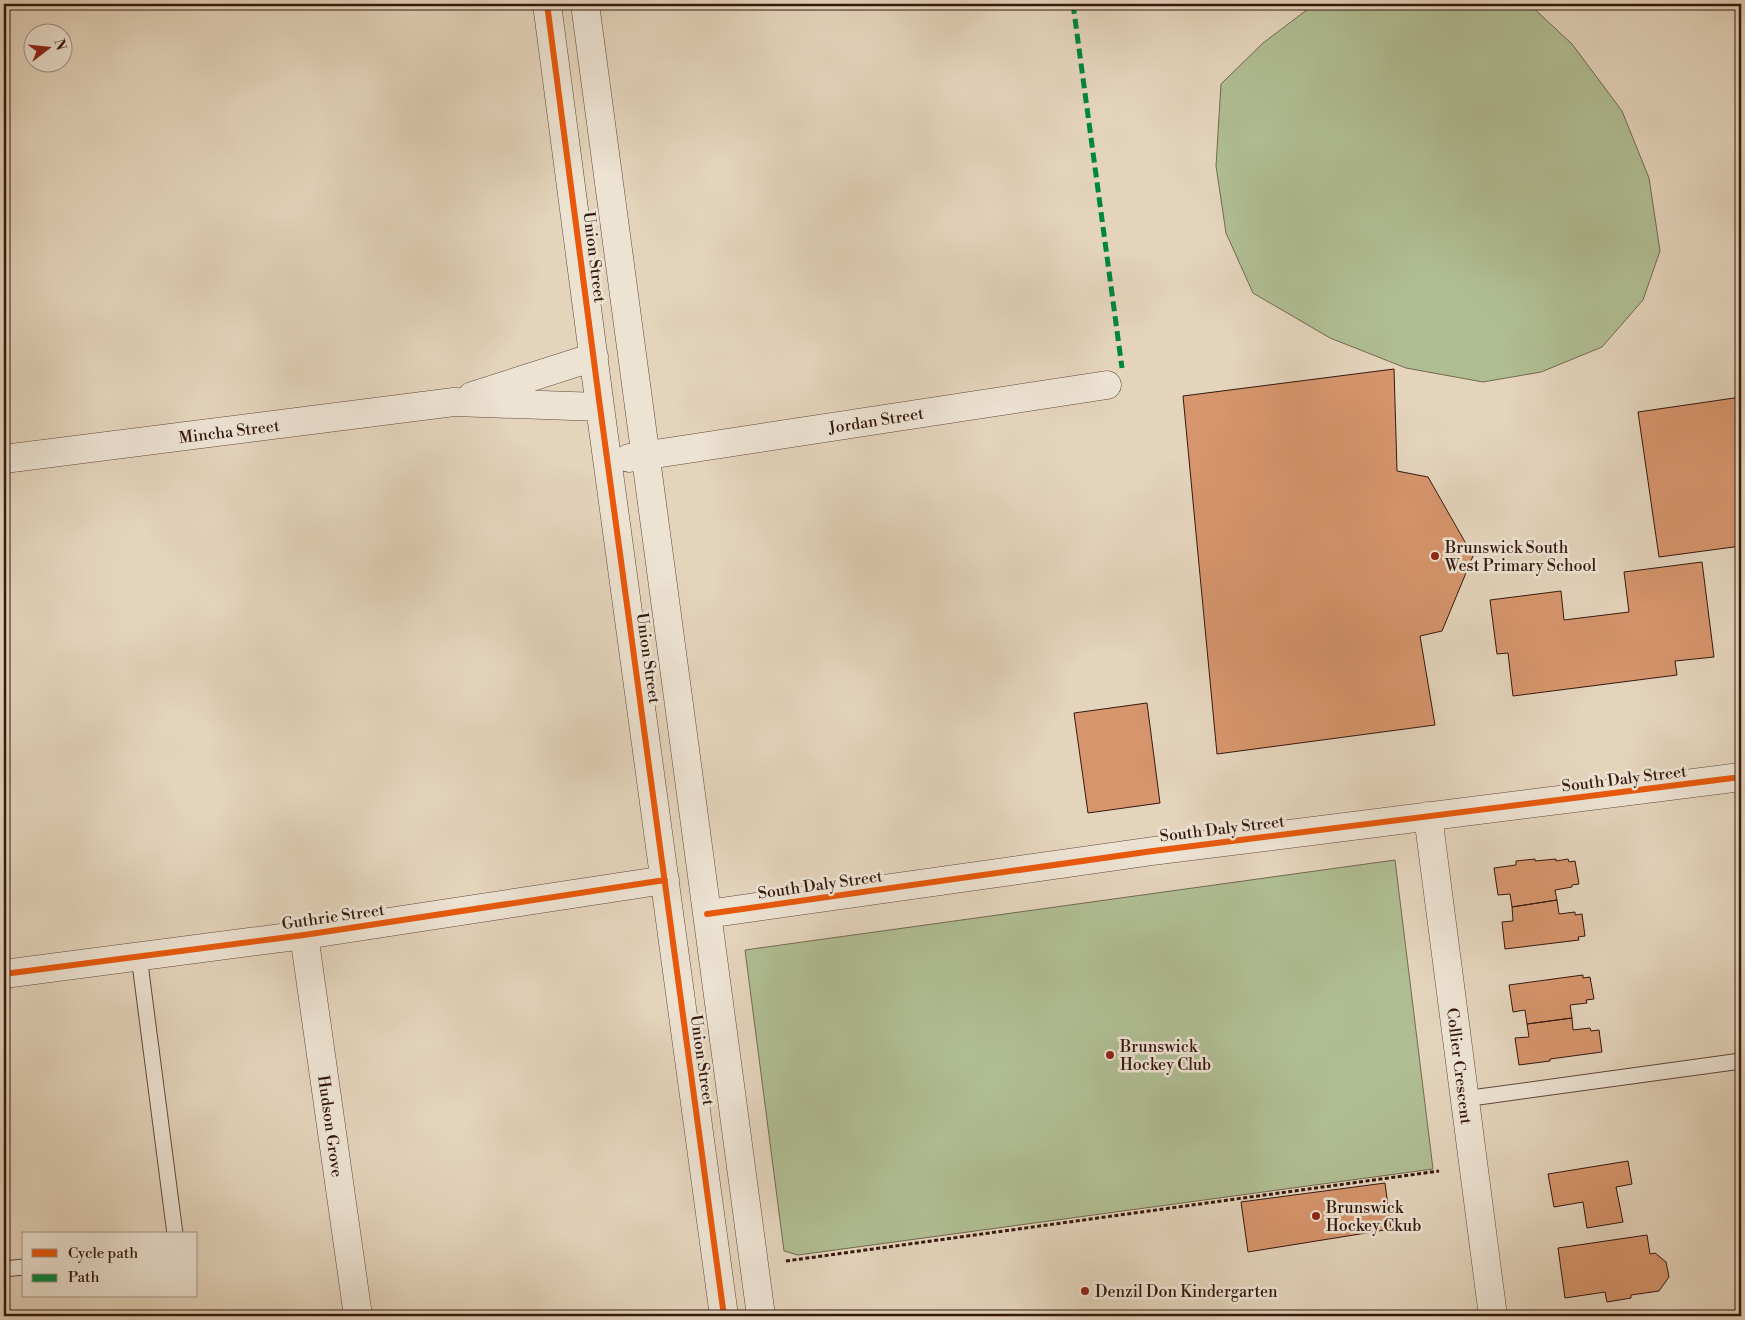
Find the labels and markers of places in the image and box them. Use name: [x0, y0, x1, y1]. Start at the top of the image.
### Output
place label: Brunswick South West Primary School: [1444, 538, 1596, 576]
marker: Brunswick South West Primary School: [1429, 550, 1441, 562]
place label: Brunswick Hockey Club: [1119, 1037, 1211, 1075]
marker: Brunswick Hockey Club: [1104, 1049, 1116, 1061]
place label: Brunswick Hockey Ckub: [1325, 1198, 1421, 1236]
marker: Brunswick Hockey Ckub: [1310, 1210, 1322, 1222]
place label: Denzil Don Kindergarten: [1095, 1282, 1278, 1302]
marker: Denzil Don Kindergarten: [1079, 1285, 1091, 1297]

